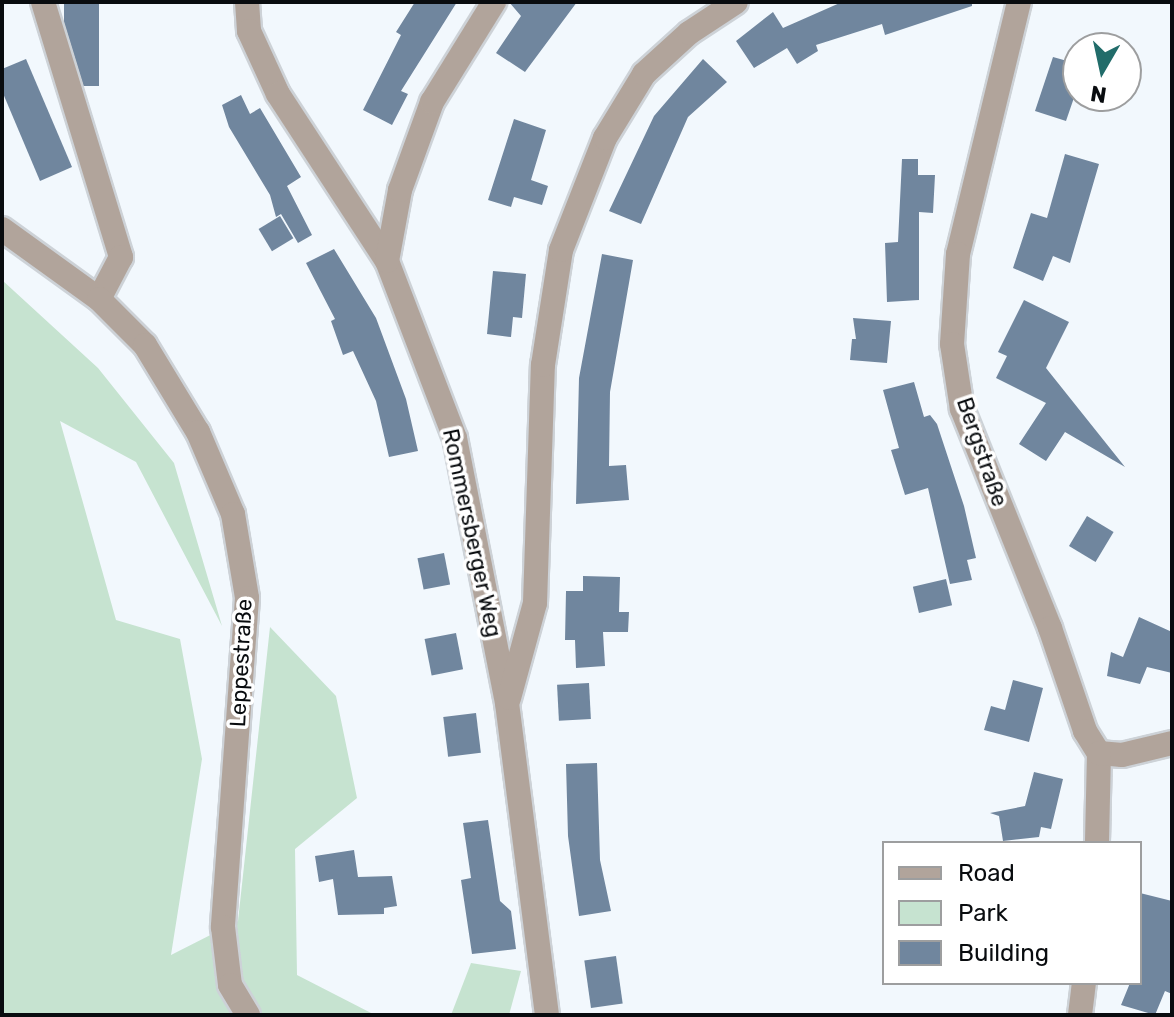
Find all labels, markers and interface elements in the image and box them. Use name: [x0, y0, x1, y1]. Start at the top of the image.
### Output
north arrow: [1062, 32, 1142, 112]
text: N: [1089, 80, 1108, 109]
street label: Bergstraße: [951, 394, 1013, 510]
street label: Rommersberger Weg: [437, 426, 507, 640]
street label: Leppestraße: [224, 598, 258, 728]
legend: [882, 841, 1142, 985]
text: Road: [958, 859, 1015, 887]
text: Park: [958, 899, 1008, 927]
text: Building: [958, 939, 1049, 967]

